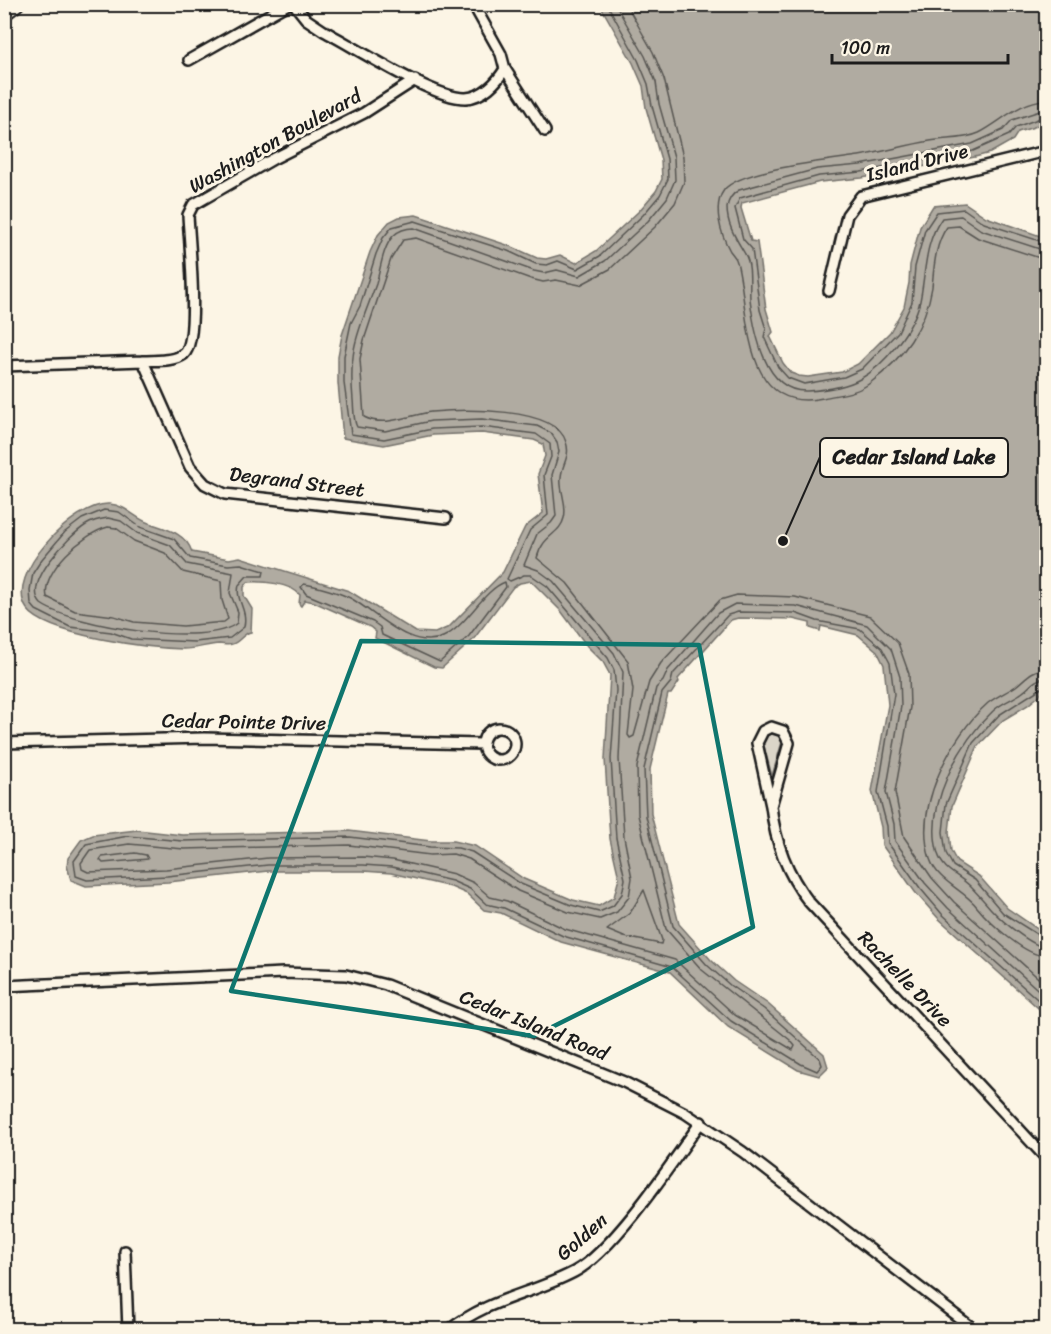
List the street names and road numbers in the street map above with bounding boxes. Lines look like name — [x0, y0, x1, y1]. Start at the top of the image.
street label: Washington Boulevard — [182, 78, 369, 203]
street label: Island Drive — [861, 133, 972, 193]
street label: Degrand Street — [227, 456, 367, 508]
street label: Cedar Pointe Drive — [162, 703, 326, 741]
street label: Rachelle Drive — [849, 922, 961, 1036]
street label: Cedar Island Road — [454, 979, 615, 1071]
street label: Golden — [548, 1204, 616, 1270]

